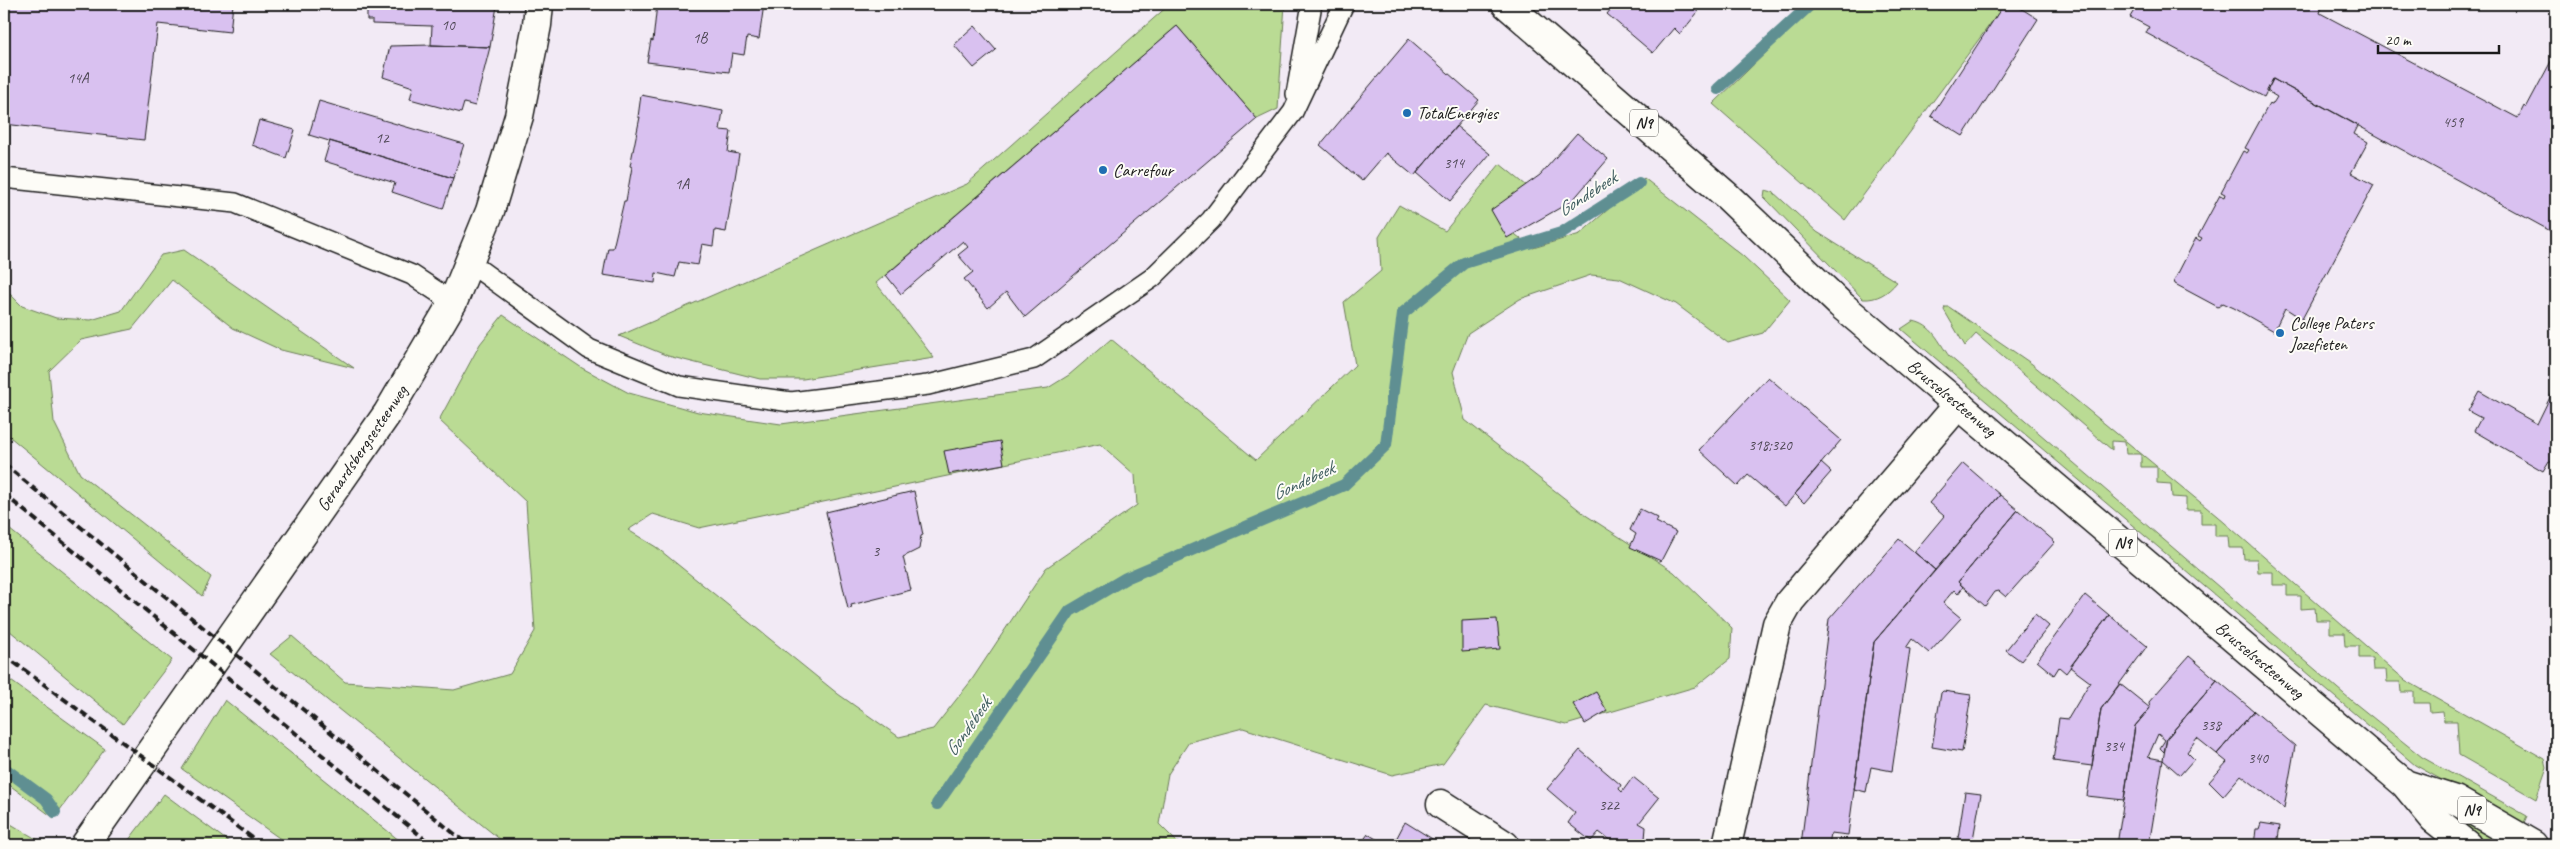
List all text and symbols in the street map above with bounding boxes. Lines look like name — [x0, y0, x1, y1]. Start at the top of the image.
house number: 10 — [441, 16, 456, 35]
scale bar — [2378, 22, 2499, 54]
house number: 1B — [693, 29, 708, 48]
text: 20 m — [2385, 31, 2412, 50]
house number: 14A — [67, 69, 90, 88]
place label: TotalEnergies — [1417, 102, 1500, 124]
marker: TotalEnergies — [1401, 107, 1413, 119]
road number: N9 — [1630, 110, 1658, 136]
house number: 459 — [2443, 113, 2464, 132]
house number: 12 — [375, 129, 390, 148]
house number: 314 — [1444, 154, 1465, 173]
place label: Carrefour — [1113, 159, 1175, 181]
marker: Carrefour — [1097, 164, 1109, 176]
water label: Gondebeek — [1553, 164, 1624, 222]
house number: 1A — [675, 175, 691, 194]
place label: College Paters Jozefieten — [2289, 312, 2375, 355]
marker: College Paters Jozefieten — [2274, 327, 2286, 339]
street label: Brusselsesteenweg — [1903, 355, 2002, 443]
street label: Geraardsbergsesteenweg — [312, 379, 413, 515]
house number: 318;320 — [1748, 436, 1793, 455]
water label: Gondebeek — [1268, 455, 1341, 506]
road number: N9 — [2109, 530, 2137, 556]
house number: 3 — [873, 542, 881, 561]
street label: Brusselsesteenweg — [2211, 617, 2310, 705]
water label: Gondebeek — [939, 691, 998, 761]
house number: 338 — [2201, 716, 2222, 735]
house number: 334 — [2104, 737, 2125, 756]
house number: 340 — [2248, 749, 2269, 768]
house number: 322 — [1599, 796, 1620, 815]
road number: N9 — [2458, 796, 2486, 824]

